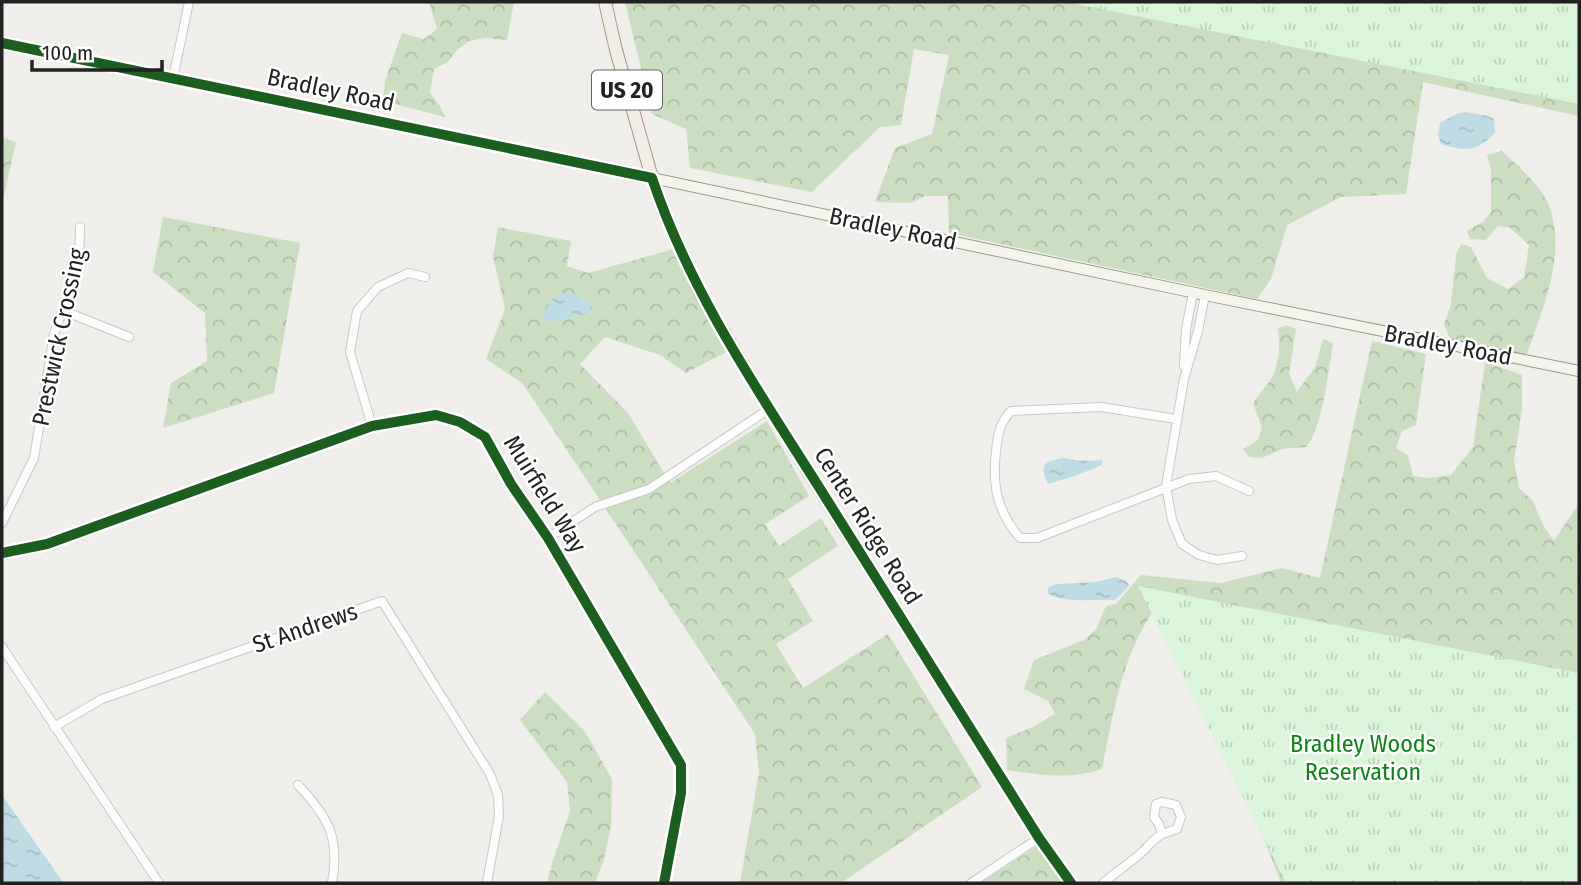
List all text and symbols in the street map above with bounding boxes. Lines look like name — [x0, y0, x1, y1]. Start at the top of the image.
scale bar — [32, 28, 161, 72]
text: 100 m — [42, 40, 93, 66]
street label: Bradley Road — [265, 63, 397, 117]
road number: US 20 — [592, 71, 662, 110]
street label: Bradley Road — [827, 202, 959, 256]
street label: Prestwick Crossing — [26, 245, 92, 428]
street label: Bradley Road — [1382, 319, 1514, 371]
street label: Muirfield Way — [498, 430, 592, 558]
street label: Center Ridge Road — [809, 442, 927, 610]
street label: St Andrews — [249, 597, 361, 659]
park label: Bradley Woods Reservation — [1290, 730, 1436, 786]

